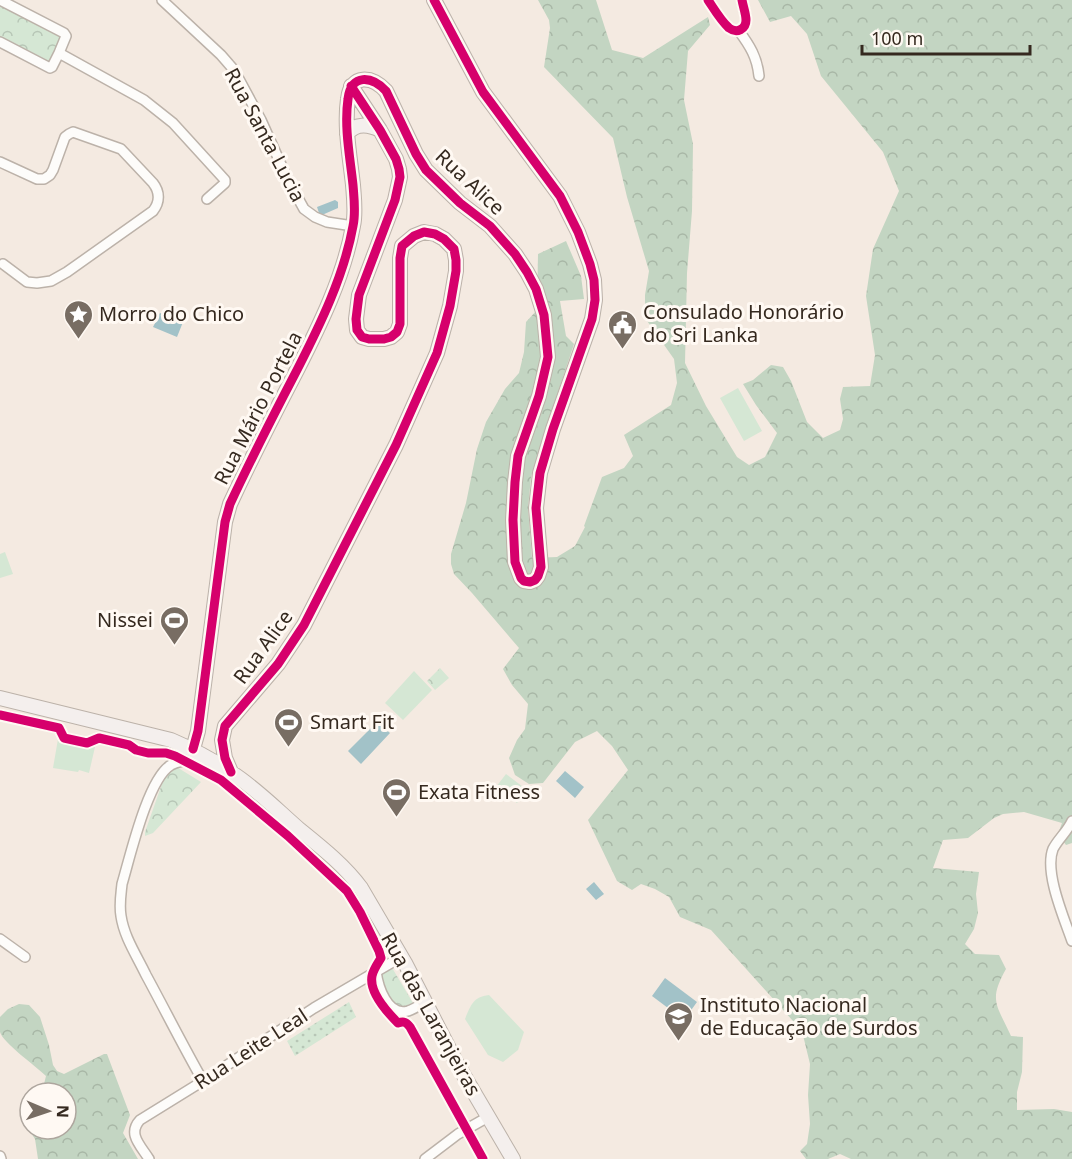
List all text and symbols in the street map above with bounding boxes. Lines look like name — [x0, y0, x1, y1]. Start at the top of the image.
scale bar — [862, 18, 1030, 56]
text: 100 m — [871, 26, 923, 50]
street label: Rua Santa Lucia — [219, 63, 312, 207]
street label: Rua Alice — [430, 143, 511, 221]
place icon: Morro do Chico — [62, 298, 94, 340]
place label: Consulado Honorário do Sri Lanka — [643, 298, 844, 348]
place label: Morro do Chico — [99, 300, 244, 327]
public building icon: Consulado Honorário do Sri Lanka — [606, 308, 638, 350]
street label: Rua Mário Portela — [207, 327, 308, 489]
sports icon: Nissei — [158, 604, 190, 646]
street label: Rua Alice — [227, 604, 299, 689]
place label: Nissei — [97, 606, 153, 633]
sports icon: Smart Fit — [273, 706, 305, 748]
place label: Smart Fit — [310, 708, 394, 735]
sports icon: Exata Fitness — [381, 776, 413, 818]
place label: Exata Fitness — [418, 778, 540, 805]
street label: Rua das Laranjeiras — [375, 927, 488, 1100]
place label: Instituto Nacional de Educação de Surdos — [700, 991, 917, 1041]
school or university icon: Instituto Nacional de Educação de Surdos — [663, 1000, 695, 1042]
street label: Rua Leite Leal — [189, 1002, 313, 1095]
north arrow — [18, 1081, 78, 1141]
text: N — [52, 1105, 74, 1118]

